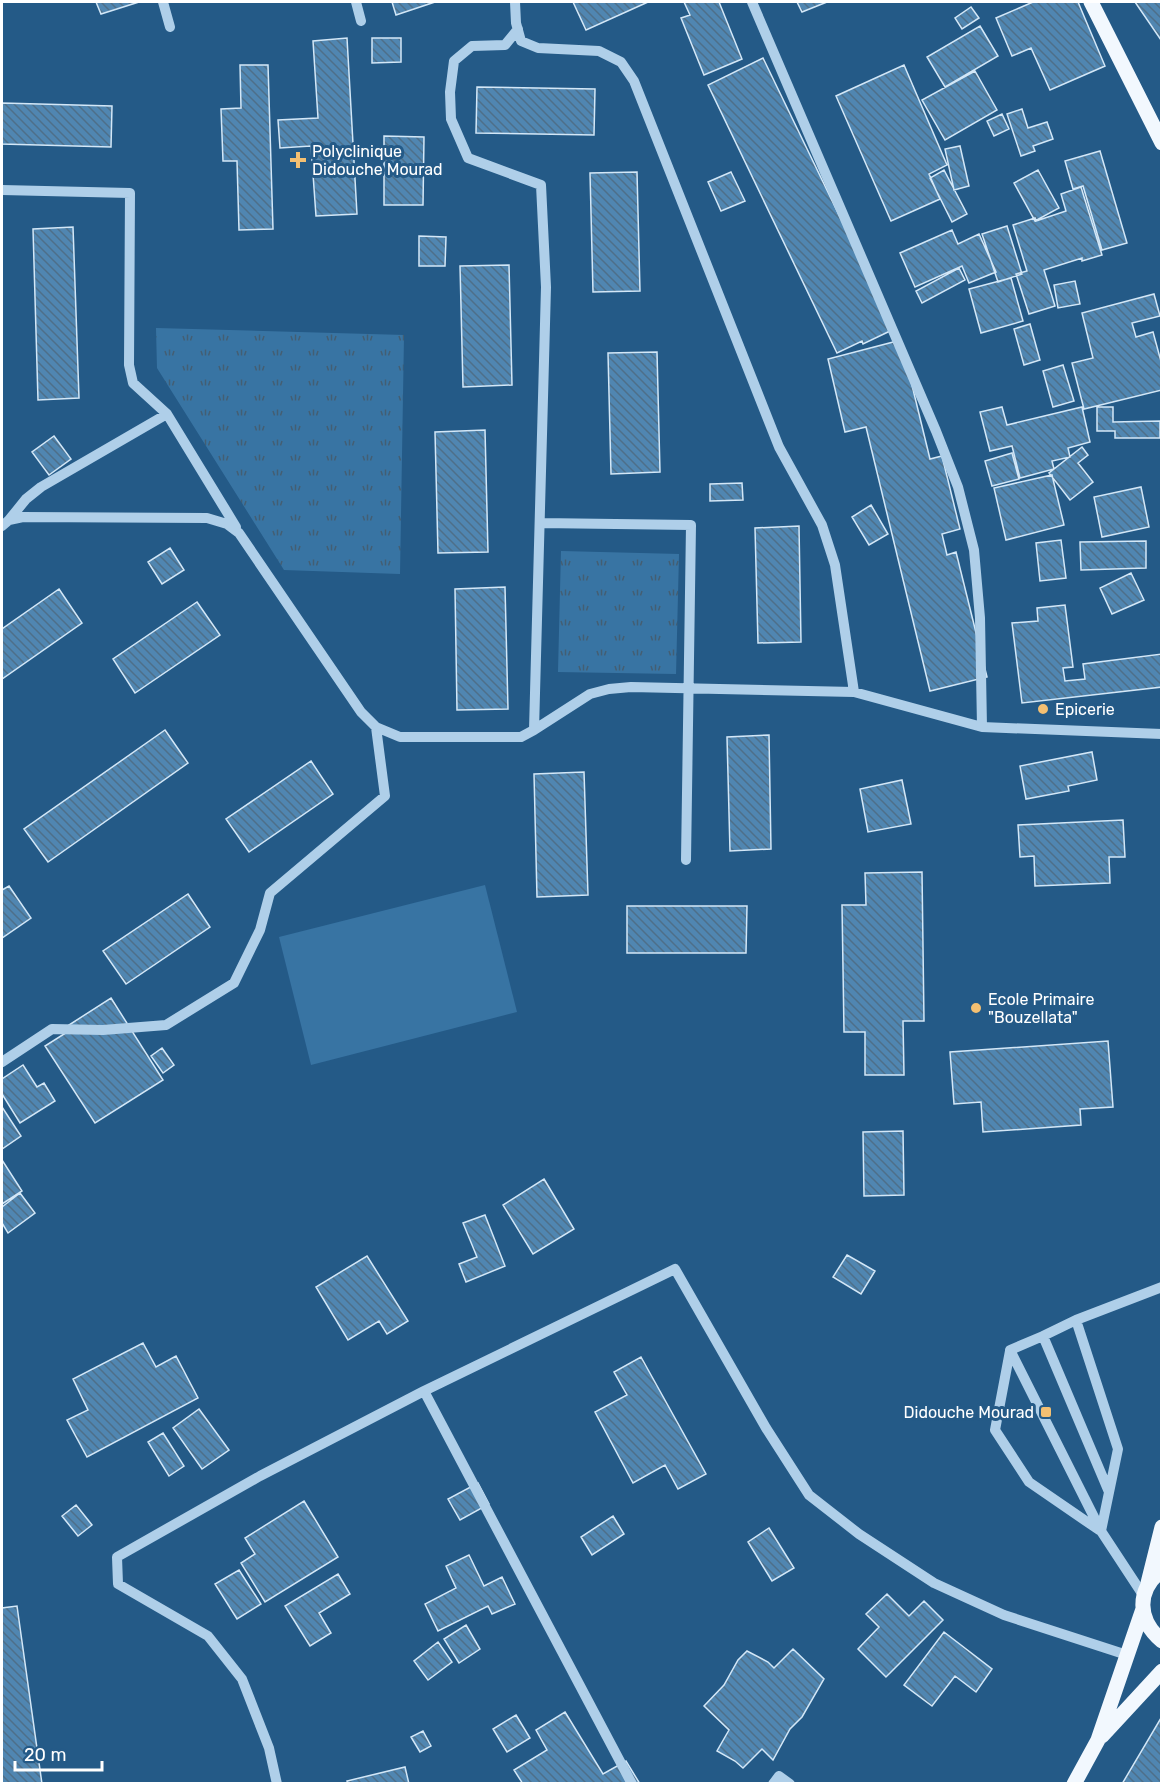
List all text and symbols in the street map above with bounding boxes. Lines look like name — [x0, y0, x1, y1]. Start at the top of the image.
place label: Polyclinique Didouche Mourad — [312, 142, 443, 179]
marker: Polyclinique Didouche Mourad — [289, 151, 307, 169]
place label: Epicerie — [1055, 700, 1115, 719]
marker: Epicerie — [1036, 702, 1050, 716]
place label: Ecole Primaire "Bouzellata" — [988, 990, 1094, 1027]
marker: Ecole Primaire "Bouzellata" — [969, 1001, 983, 1015]
place label: Didouche Mourad — [903, 1403, 1034, 1422]
marker: Didouche Mourad — [1039, 1405, 1053, 1419]
scale bar — [15, 1734, 102, 1772]
text: 20 m — [24, 1744, 66, 1766]

